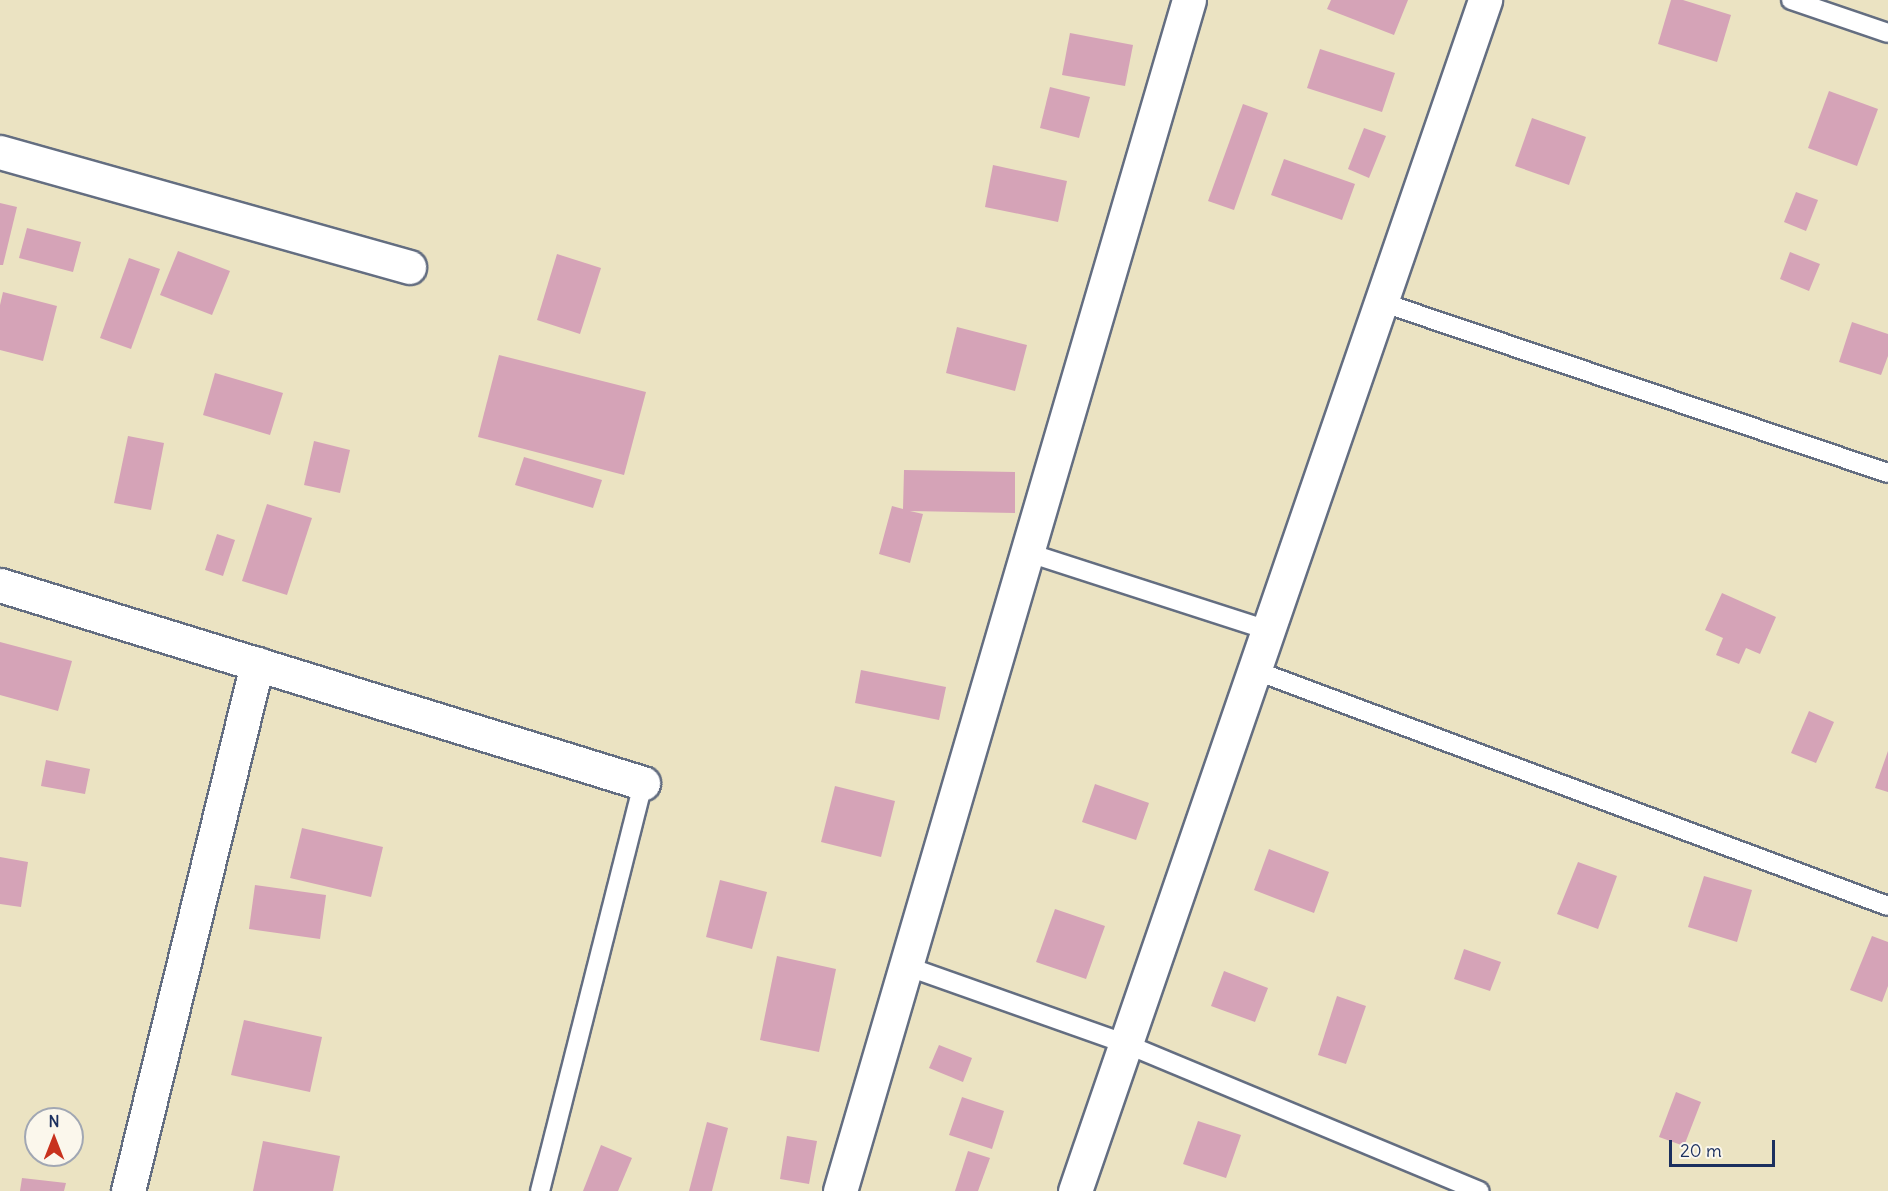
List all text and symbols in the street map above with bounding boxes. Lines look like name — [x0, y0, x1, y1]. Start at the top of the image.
north arrow — [24, 1107, 84, 1167]
text: N — [48, 1111, 60, 1131]
scale bar — [1672, 1128, 1778, 1166]
text: 20 m — [1680, 1139, 1722, 1162]

